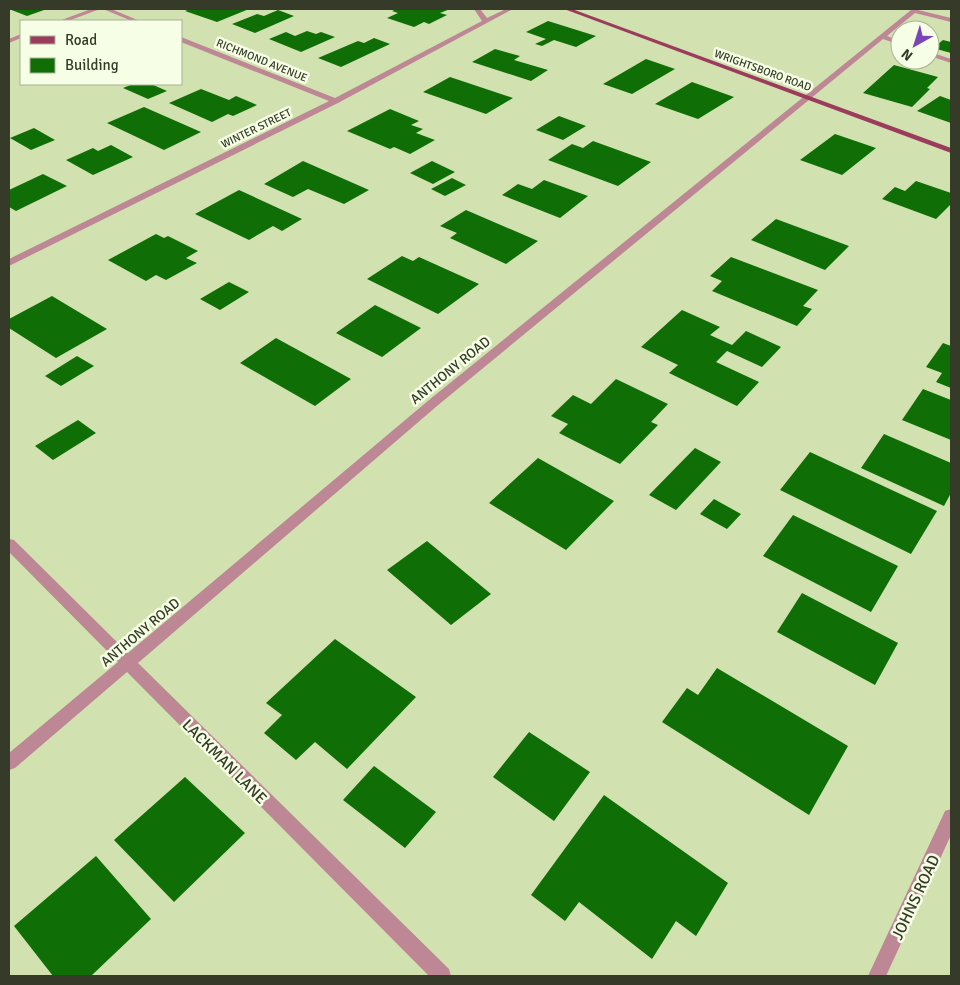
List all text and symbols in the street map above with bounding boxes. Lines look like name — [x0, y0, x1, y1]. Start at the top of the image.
legend — [20, 20, 182, 85]
north arrow — [890, 20, 940, 70]
text: Road — [65, 31, 97, 49]
street label: RICHMOND AVENUE — [214, 36, 309, 85]
text: N — [898, 45, 916, 64]
street label: WRIGHTSBORO ROAD — [712, 47, 813, 94]
text: Building — [65, 56, 119, 74]
street label: WINTER STREET — [219, 106, 294, 151]
street label: ANTHONY ROAD — [407, 333, 494, 408]
street label: ANTHONY ROAD — [97, 594, 183, 670]
street label: LACKMAN LANE — [178, 715, 271, 808]
street label: JOHNS ROAD — [888, 852, 944, 943]

